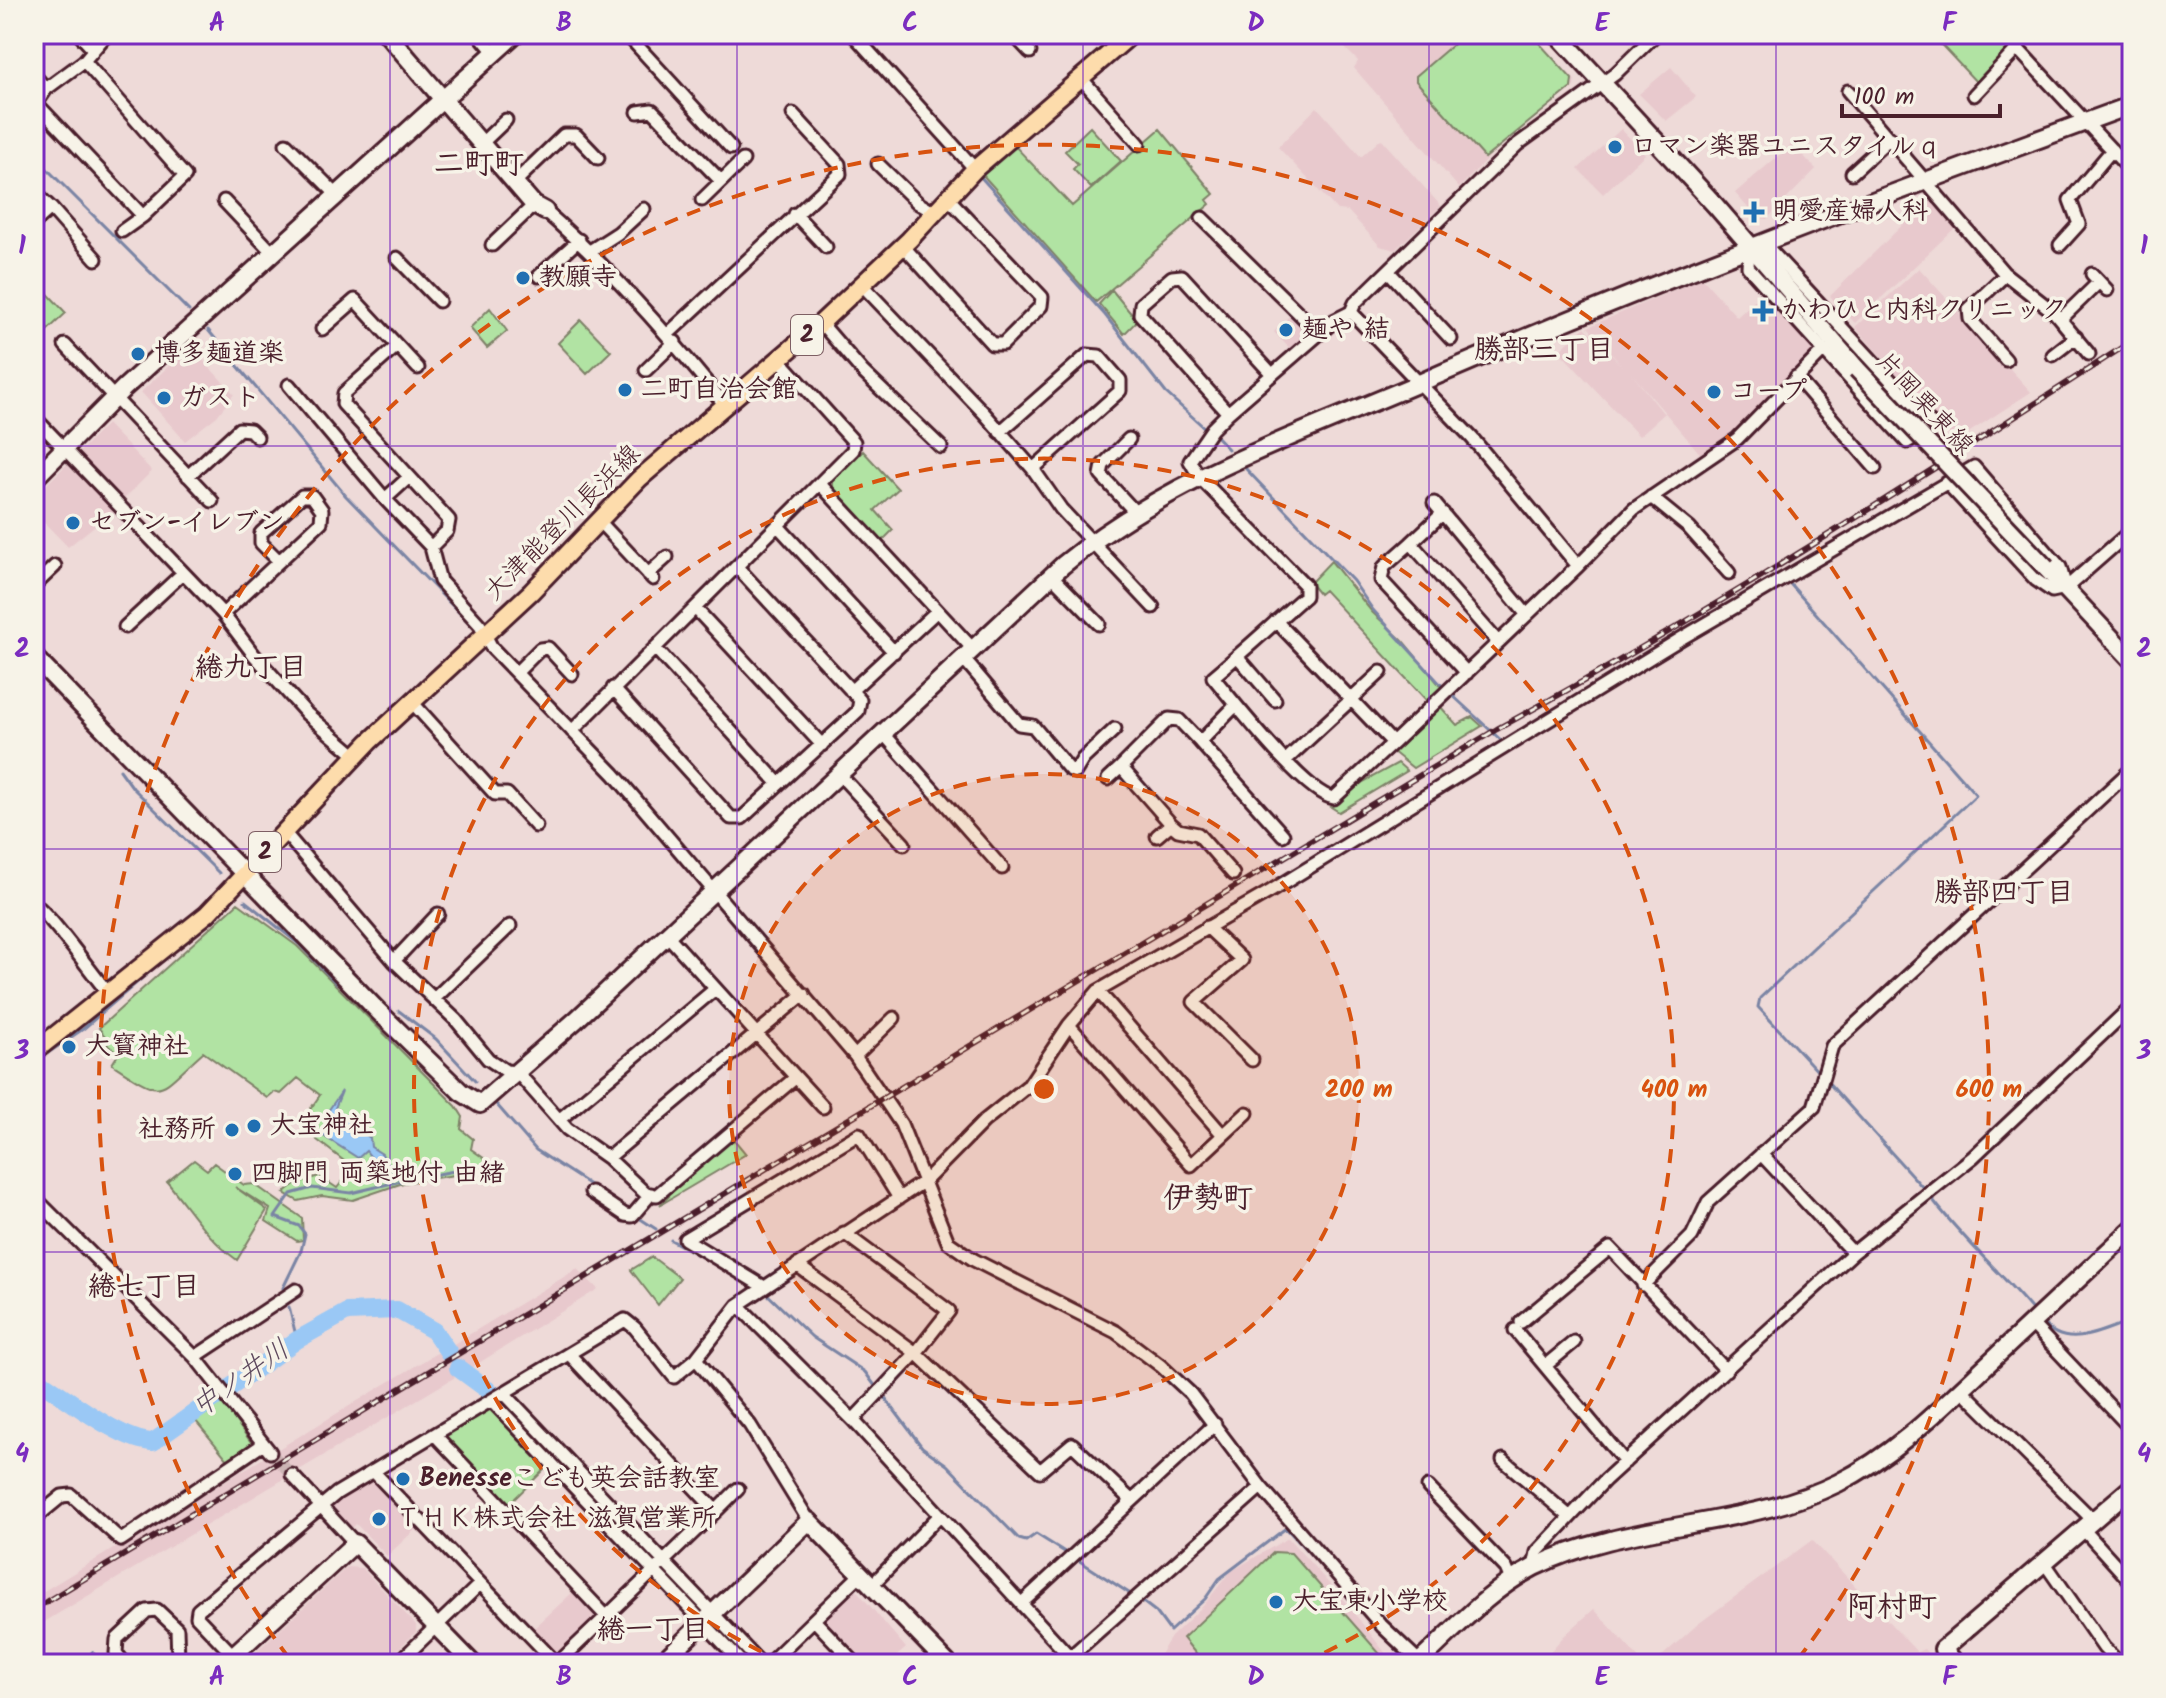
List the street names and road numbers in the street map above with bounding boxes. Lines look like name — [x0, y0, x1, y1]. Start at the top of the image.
road number: 2 — [791, 315, 823, 355]
street label: 片岡栗東線 — [1864, 342, 1984, 466]
street label: 大津能登川長浜線 — [475, 435, 651, 611]
road number: 2 — [249, 832, 281, 872]

